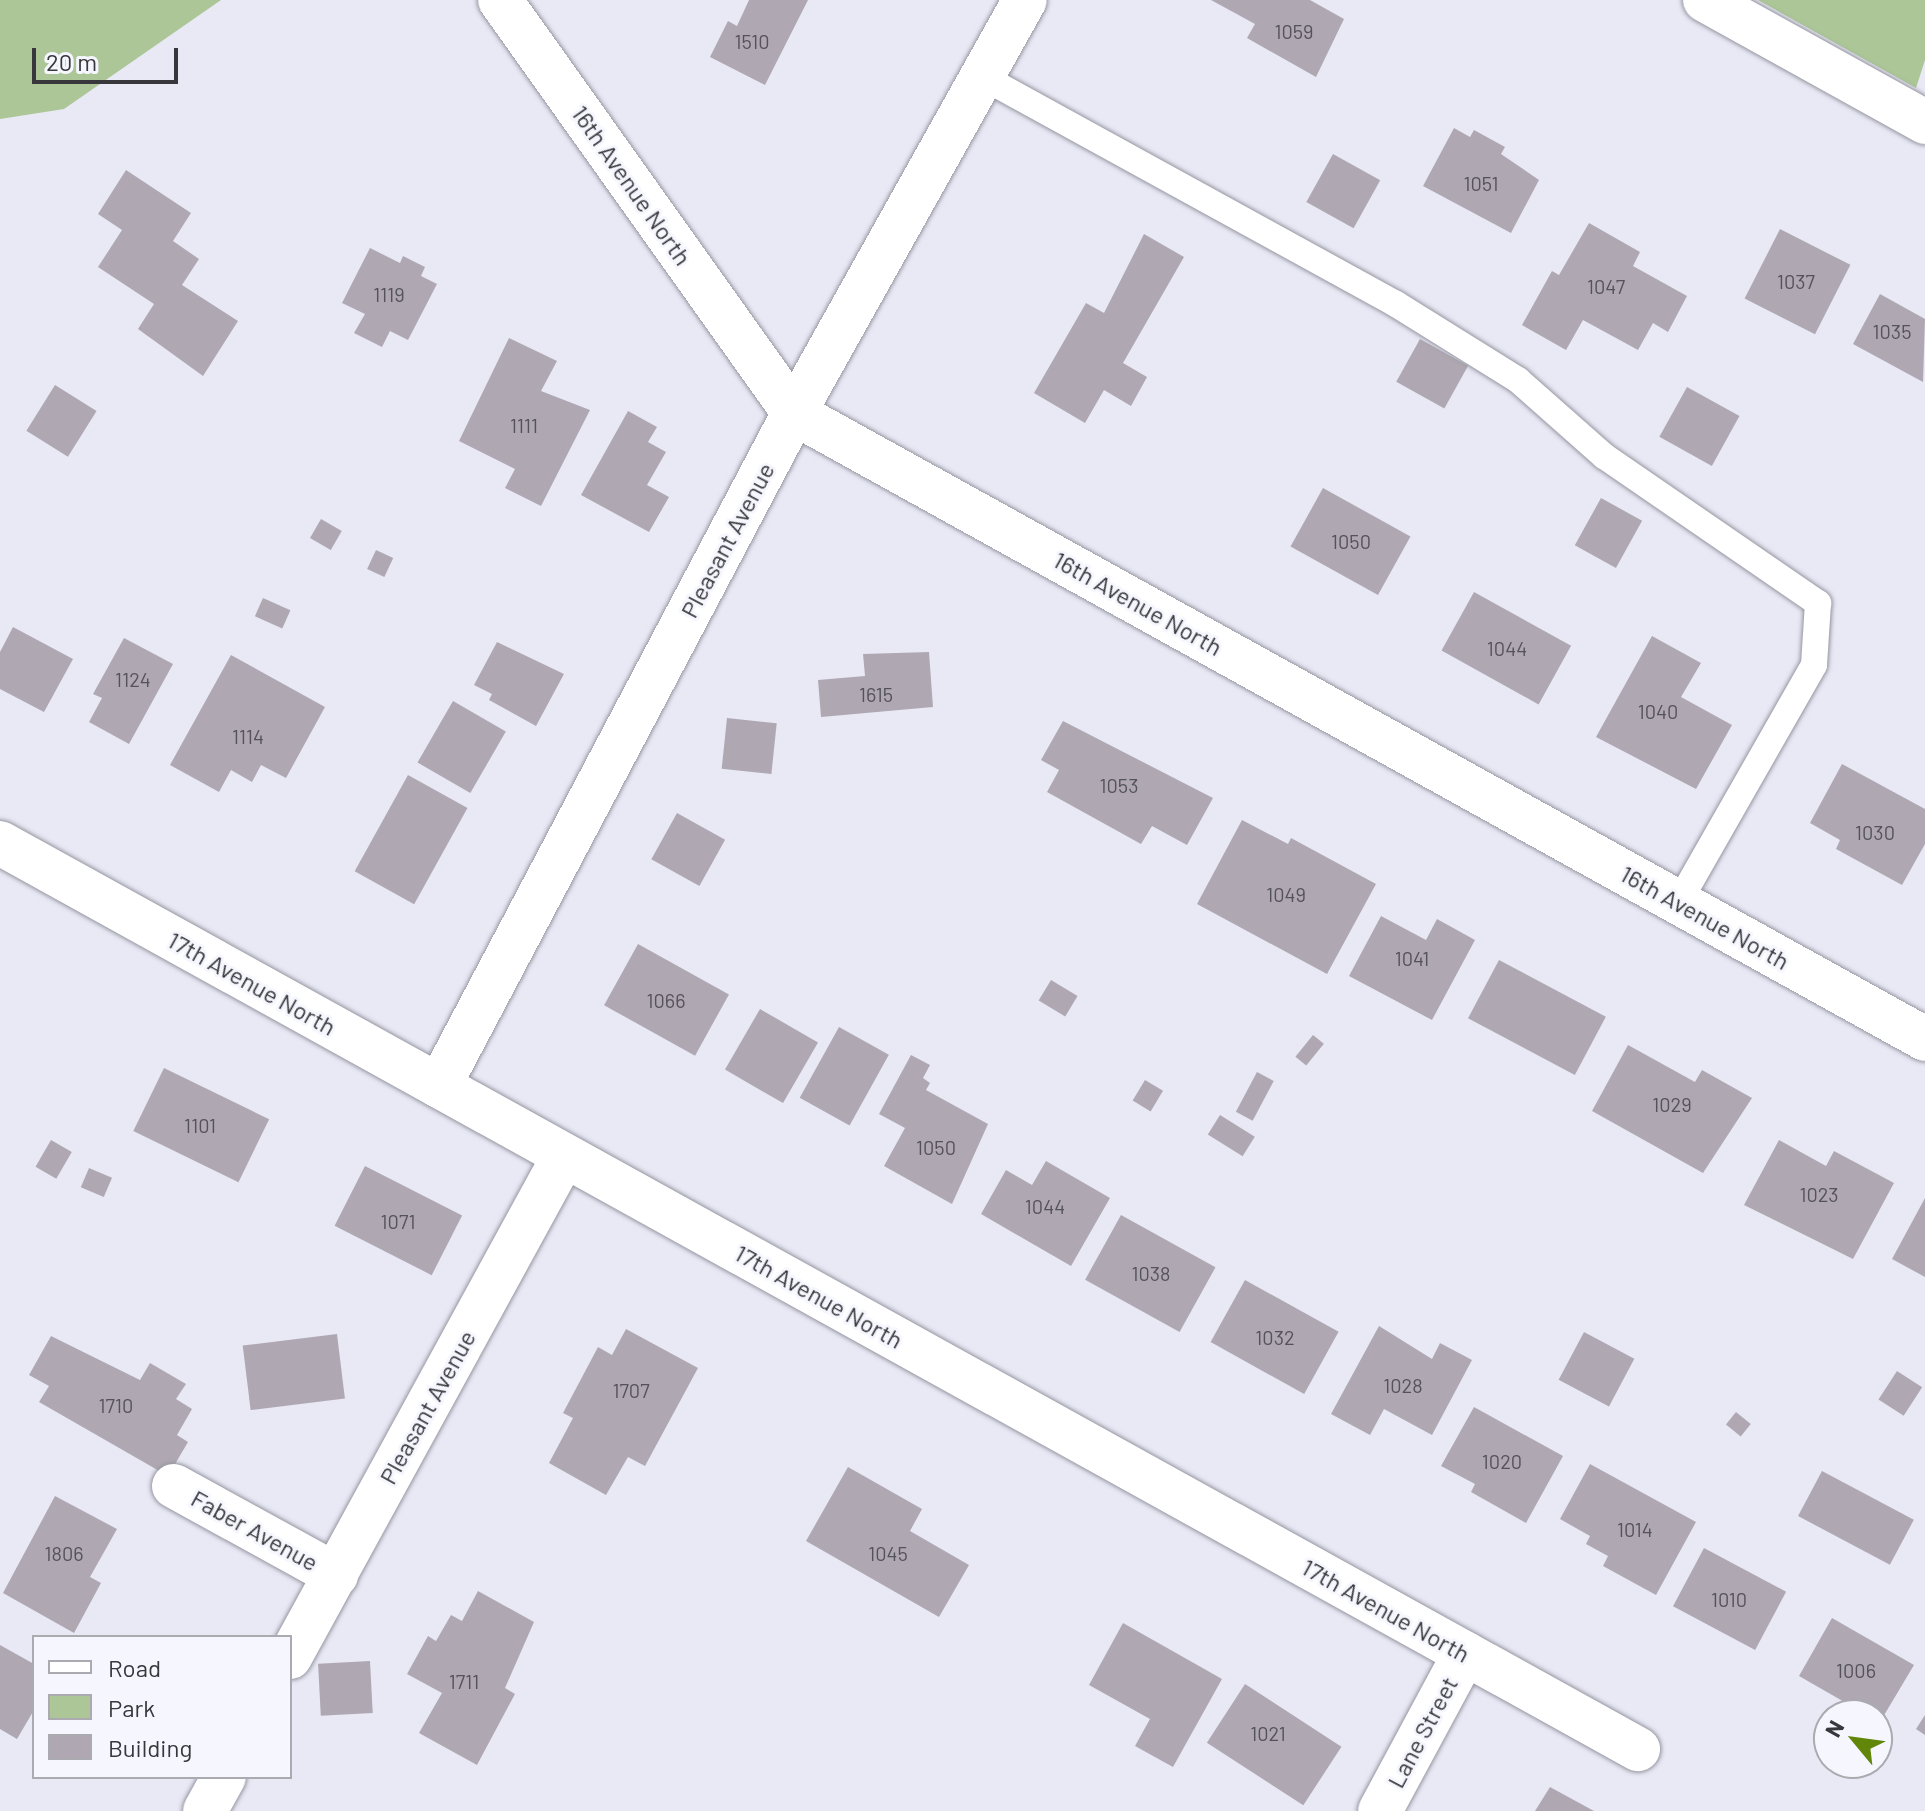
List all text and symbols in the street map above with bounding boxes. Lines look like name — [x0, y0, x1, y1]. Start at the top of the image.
house number: 1059 — [1275, 19, 1313, 43]
house number: 1510 — [734, 29, 770, 53]
scale bar — [36, 32, 182, 82]
text: 20 m — [46, 47, 97, 76]
street label: 16th Avenue North — [566, 100, 698, 270]
house number: 1051 — [1463, 171, 1499, 195]
house number: 1037 — [1777, 269, 1815, 293]
house number: 1047 — [1587, 274, 1625, 298]
house number: 1119 — [373, 282, 405, 306]
house number: 1035 — [1873, 319, 1911, 343]
house number: 1111 — [510, 413, 538, 437]
street label: Pleasant Avenue — [674, 458, 780, 622]
house number: 1050 — [1331, 529, 1371, 553]
street label: 16th Avenue North — [1049, 545, 1227, 661]
house number: 1044 — [1487, 636, 1527, 660]
house number: 1124 — [115, 667, 151, 691]
house number: 1615 — [859, 682, 893, 706]
house number: 1040 — [1638, 699, 1678, 723]
house number: 1114 — [232, 724, 264, 748]
house number: 1053 — [1100, 773, 1138, 797]
house number: 1030 — [1855, 820, 1895, 844]
street label: 16th Avenue North — [1616, 859, 1794, 975]
house number: 1049 — [1266, 882, 1306, 906]
street label: 17th Avenue North — [163, 925, 341, 1041]
house number: 1041 — [1395, 946, 1429, 970]
house number: 1066 — [647, 988, 685, 1012]
house number: 1029 — [1652, 1092, 1692, 1116]
house number: 1101 — [184, 1113, 216, 1137]
house number: 1050 — [916, 1135, 956, 1159]
house number: 1023 — [1799, 1182, 1839, 1206]
house number: 1044 — [1025, 1194, 1065, 1218]
house number: 1071 — [381, 1209, 415, 1233]
street label: 17th Avenue North — [730, 1238, 908, 1354]
house number: 1038 — [1131, 1261, 1171, 1285]
street label: Pleasant Avenue — [373, 1325, 481, 1489]
house number: 1032 — [1255, 1325, 1295, 1349]
house number: 1028 — [1383, 1373, 1423, 1397]
house number: 1707 — [612, 1378, 650, 1402]
house number: 1710 — [99, 1393, 133, 1417]
house number: 1020 — [1482, 1449, 1522, 1473]
street label: Faber Avenue — [187, 1483, 323, 1577]
house number: 1014 — [1617, 1517, 1653, 1541]
house number: 1806 — [44, 1541, 84, 1565]
house number: 1045 — [868, 1541, 908, 1565]
street label: 17th Avenue North — [1297, 1552, 1475, 1668]
house number: 1010 — [1711, 1587, 1747, 1611]
legend — [32, 1635, 292, 1779]
text: Road — [108, 1653, 161, 1682]
house number: 1006 — [1836, 1658, 1876, 1682]
house number: 1711 — [449, 1669, 479, 1693]
street label: Lane Street — [1381, 1671, 1463, 1793]
text: Park — [108, 1693, 155, 1722]
north arrow — [1813, 1699, 1893, 1779]
text: N — [1819, 1716, 1849, 1741]
house number: 1021 — [1250, 1721, 1286, 1745]
text: Building — [108, 1733, 192, 1762]

